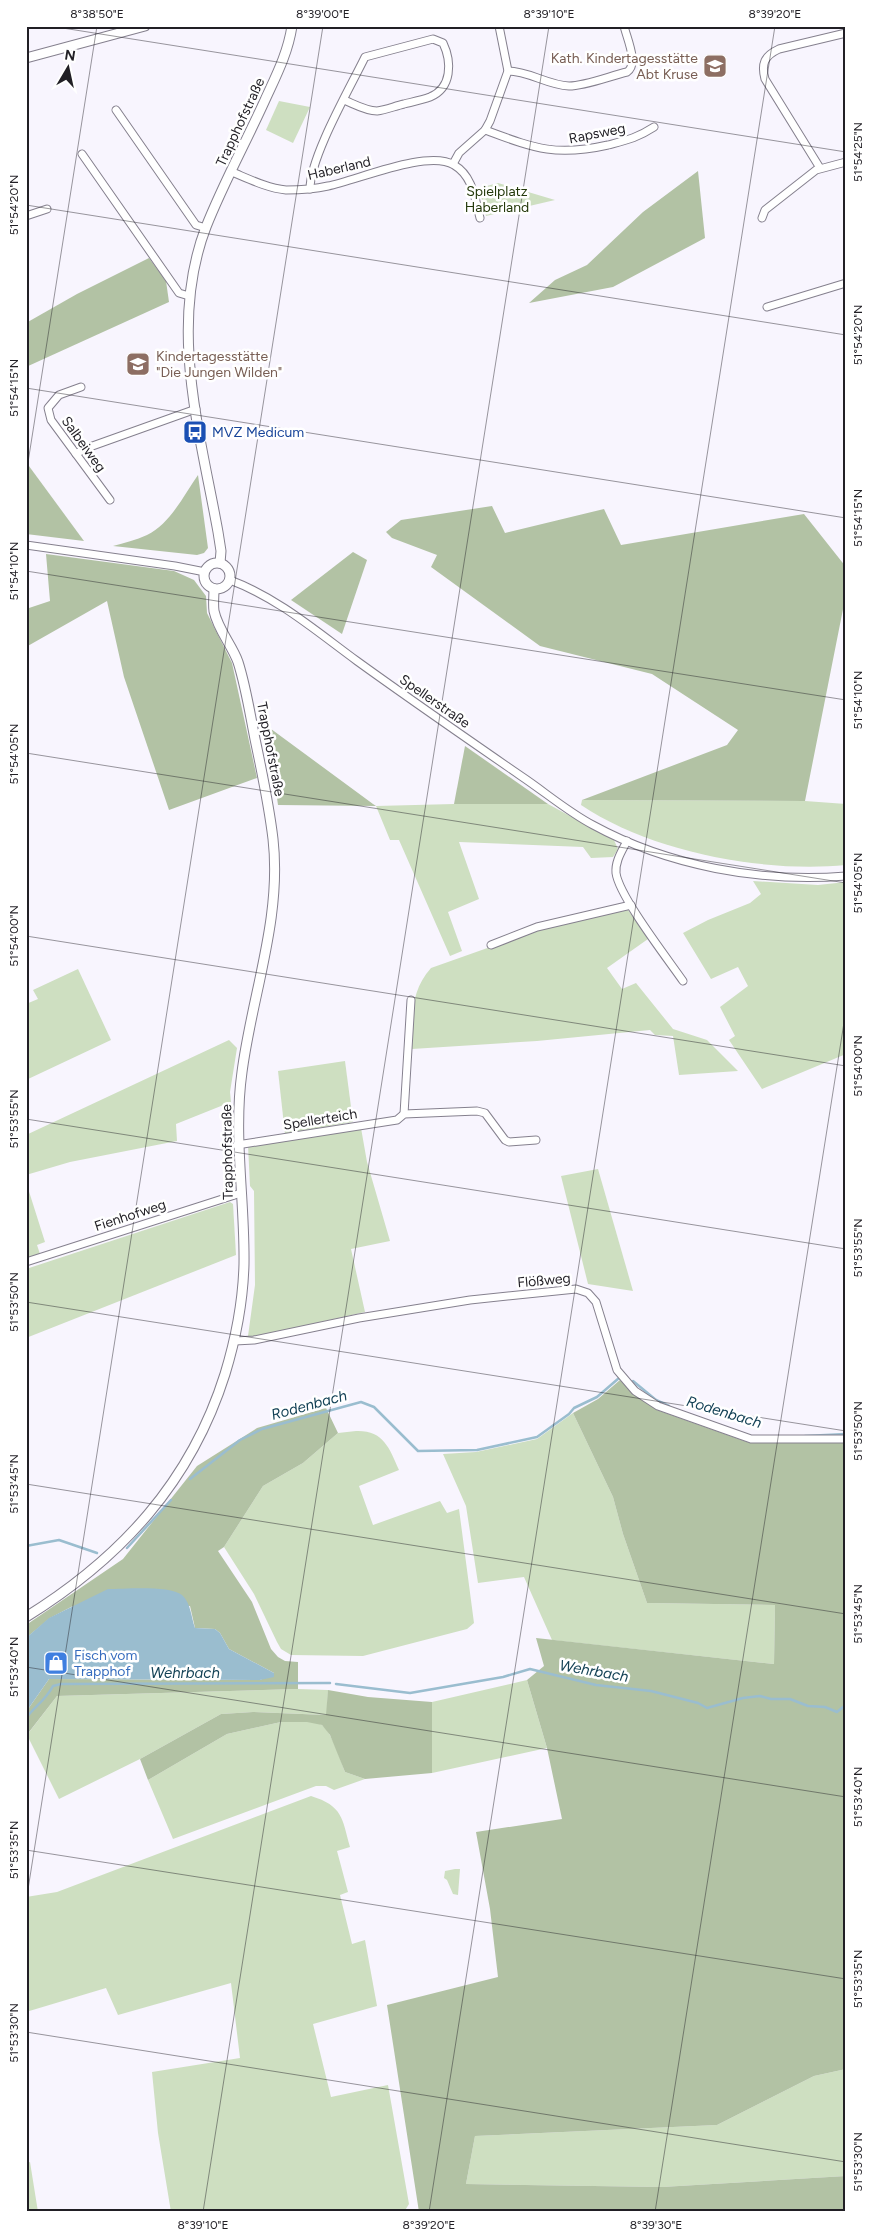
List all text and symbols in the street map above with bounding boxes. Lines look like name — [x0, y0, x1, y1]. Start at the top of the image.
text: 8°38'50"E — [70, 7, 124, 21]
text: 8°39'00"E — [296, 7, 350, 21]
text: 8°39'10"E — [523, 7, 575, 21]
text: 8°39'20"E — [749, 7, 801, 21]
north arrow — [42, 42, 92, 92]
text: N — [63, 46, 77, 65]
place label: Kath. Kindertagesstätte Abt Kruse — [551, 50, 698, 83]
school or university icon: Kath. Kindertagesstätte Abt Kruse — [702, 53, 728, 79]
street label: Trapphofstraße — [213, 75, 269, 169]
street label: Rapsweg — [567, 120, 627, 147]
text: 51°54'25"N — [851, 122, 865, 182]
street label: Haberland — [306, 153, 372, 184]
text: 51°54'20"N — [7, 175, 21, 235]
park label: Spielplatz Haberland — [465, 183, 529, 216]
text: 51°54'20"N — [851, 305, 865, 365]
place label: Kindertagesstätte "Die Jungen Wilden" — [156, 348, 282, 381]
school or university icon: Kindertagesstätte "Die Jungen Wilden" — [125, 351, 151, 377]
text: 51°54'15"N — [7, 359, 21, 417]
street label: Salbeiweg — [58, 413, 109, 475]
bus stop icon: MVZ Medicum — [182, 419, 208, 445]
place label: MVZ Medicum — [212, 424, 304, 441]
text: 51°54'15"N — [851, 489, 865, 547]
text: 51°54'10"N — [7, 542, 21, 600]
street label: Spellerstraße — [396, 671, 474, 732]
text: 51°54'10"N — [851, 671, 865, 729]
street label: Trapphofstraße — [253, 700, 288, 798]
text: 51°54'05"N — [7, 724, 21, 784]
text: 51°54'05"N — [851, 853, 865, 913]
text: 51°54'00"N — [7, 905, 21, 967]
text: 51°54'00"N — [851, 1035, 865, 1097]
text: 51°53'55"N — [7, 1089, 21, 1149]
street label: Trapphofstraße — [218, 1104, 237, 1200]
street label: Spellerteich — [282, 1105, 358, 1134]
street label: Fienhofweg — [92, 1196, 168, 1235]
text: 51°53'55"N — [851, 1218, 865, 1278]
street label: Flößweg — [517, 1270, 571, 1291]
text: 51°53'50"N — [7, 1272, 21, 1332]
water label: Rodenbach — [269, 1386, 349, 1424]
water label: Rodenbach — [684, 1392, 764, 1432]
text: 51°53'50"N — [851, 1401, 865, 1461]
text: 51°53'45"N — [7, 1454, 21, 1514]
text: 51°53'45"N — [851, 1584, 865, 1644]
text: 51°53'40"N — [7, 1637, 21, 1697]
place label: Fisch vom Trapphof — [74, 1647, 137, 1680]
shop icon: Fisch vom Trapphof — [43, 1650, 69, 1676]
water label: Wehrbach — [558, 1656, 630, 1686]
water label: Wehrbach — [150, 1664, 220, 1682]
text: 51°53'40"N — [851, 1767, 865, 1827]
text: 51°53'35"N — [7, 1821, 21, 1879]
text: 51°53'35"N — [851, 1950, 865, 2008]
text: 51°53'30"N — [7, 2003, 21, 2063]
text: 51°53'30"N — [851, 2132, 865, 2192]
text: 8°39'10"E — [177, 2218, 229, 2232]
text: 8°39'20"E — [403, 2218, 455, 2232]
text: 8°39'30"E — [630, 2218, 682, 2232]

